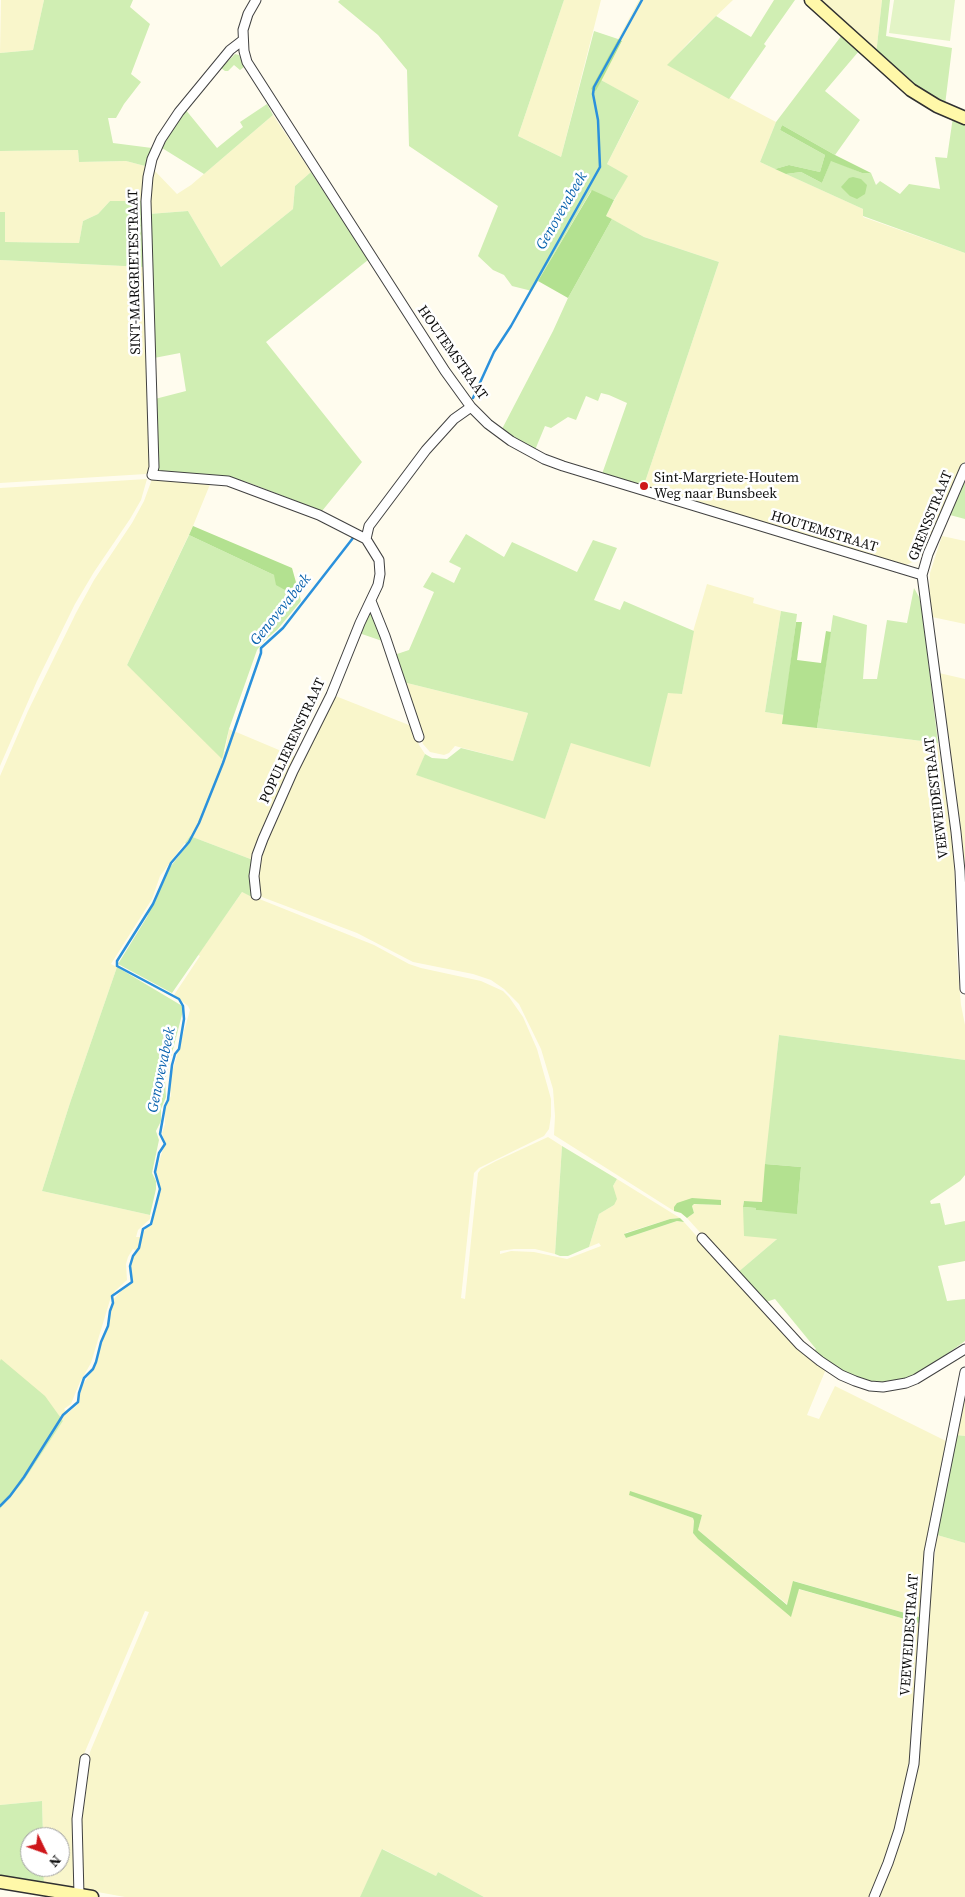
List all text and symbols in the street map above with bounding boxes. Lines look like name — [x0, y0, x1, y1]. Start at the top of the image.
water label: Genovevabeek — [533, 169, 591, 253]
street label: SINT-MARGRIETESTRAAT — [125, 189, 145, 355]
street label: HOUTEMSTRAAT — [413, 303, 491, 403]
street label: GRENSSTRAAT — [905, 469, 957, 563]
place label: Sint-Margriete-Houtem Weg naar Bunsbeek — [654, 470, 799, 502]
marker: Sint-Margriete-Houtem Weg naar Bunsbeek — [638, 480, 650, 492]
street label: HOUTEMSTRAAT — [768, 508, 880, 556]
water label: Genovevabeek — [247, 571, 315, 649]
street label: POPULIERENSTRAAT — [257, 676, 329, 806]
street label: VEEWEIDESTRAAT — [921, 736, 953, 860]
water label: Genovevabeek — [144, 1026, 180, 1114]
street label: VEEWEIDESTRAAT — [897, 1573, 923, 1697]
north arrow — [20, 1827, 70, 1877]
text: N — [45, 1851, 66, 1872]

